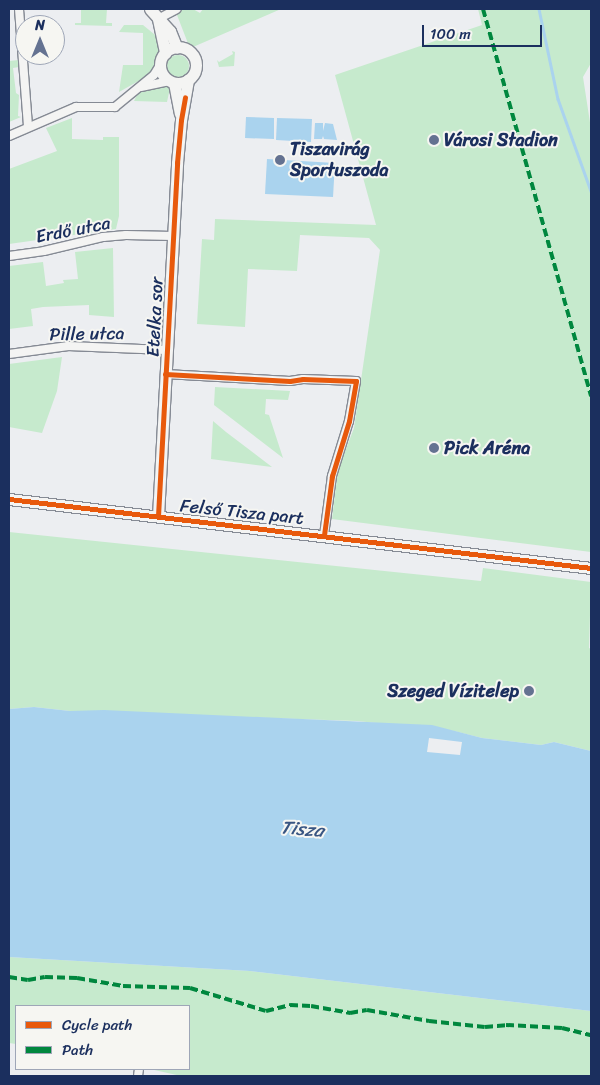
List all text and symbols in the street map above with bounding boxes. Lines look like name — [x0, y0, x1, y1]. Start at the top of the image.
text: N — [35, 13, 45, 38]
north arrow — [15, 15, 65, 65]
scale bar — [425, 15, 545, 47]
text: 100 m — [430, 21, 471, 47]
place label: Városi Stadion — [444, 129, 558, 151]
marker: Városi Stadion — [428, 134, 440, 146]
place label: Tiszavirág Sportuszoda — [290, 139, 388, 182]
marker: Tiszavirág Sportuszoda — [274, 154, 286, 166]
street label: Erdő utca — [34, 212, 112, 248]
street label: Etelka sor — [142, 276, 168, 358]
street label: Pille utca — [49, 323, 125, 345]
place label: Pick Aréna — [444, 437, 530, 459]
marker: Pick Aréna — [428, 442, 440, 454]
street label: Felső Tisza part — [179, 495, 305, 529]
place label: Szeged Vízitelep — [388, 680, 519, 702]
marker: Szeged Vízitelep — [523, 685, 535, 697]
water label: Tisza — [280, 816, 324, 842]
legend — [15, 1005, 190, 1070]
text: Cycle path — [62, 1012, 132, 1038]
text: Path — [62, 1037, 93, 1063]

